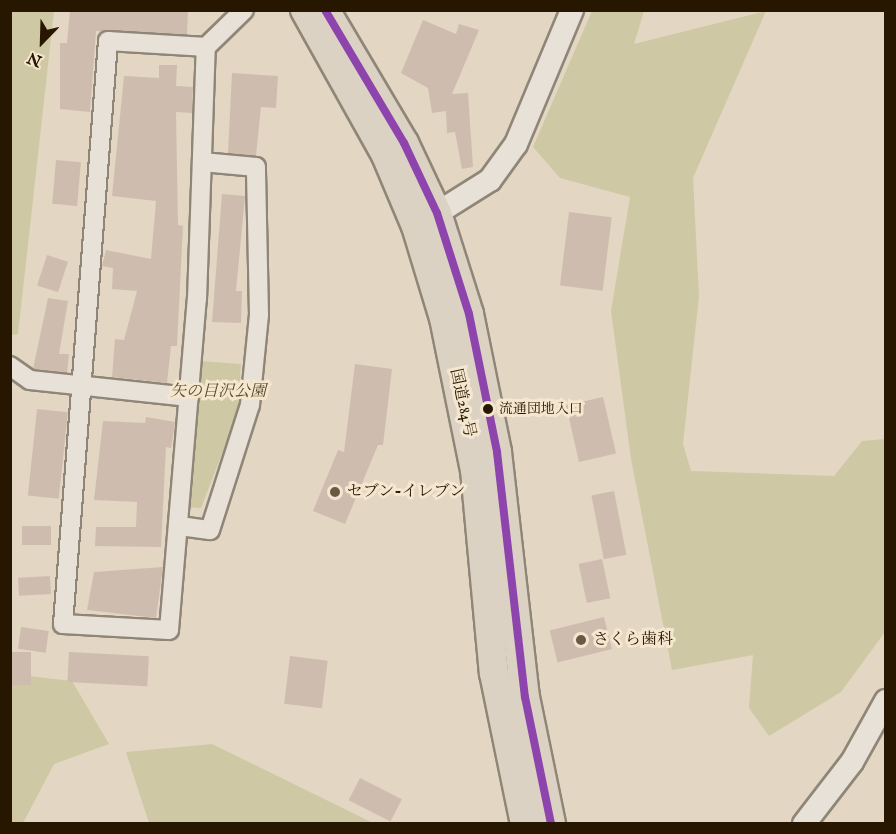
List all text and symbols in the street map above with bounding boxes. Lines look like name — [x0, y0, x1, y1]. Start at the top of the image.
north arrow — [12, 12, 72, 72]
text: N — [25, 47, 45, 70]
street label: 国道284号 — [445, 367, 479, 439]
park label: 矢の目沢公園 — [170, 382, 266, 402]
place label: 流通団地入口 — [499, 401, 583, 417]
marker: 流通団地入口 — [482, 403, 494, 415]
place label: セブン-イレブン — [347, 482, 466, 502]
marker: セブン-イレブン — [328, 485, 342, 499]
place label: さくら歯科 — [593, 630, 673, 650]
marker: さくら歯科 — [574, 633, 588, 647]

